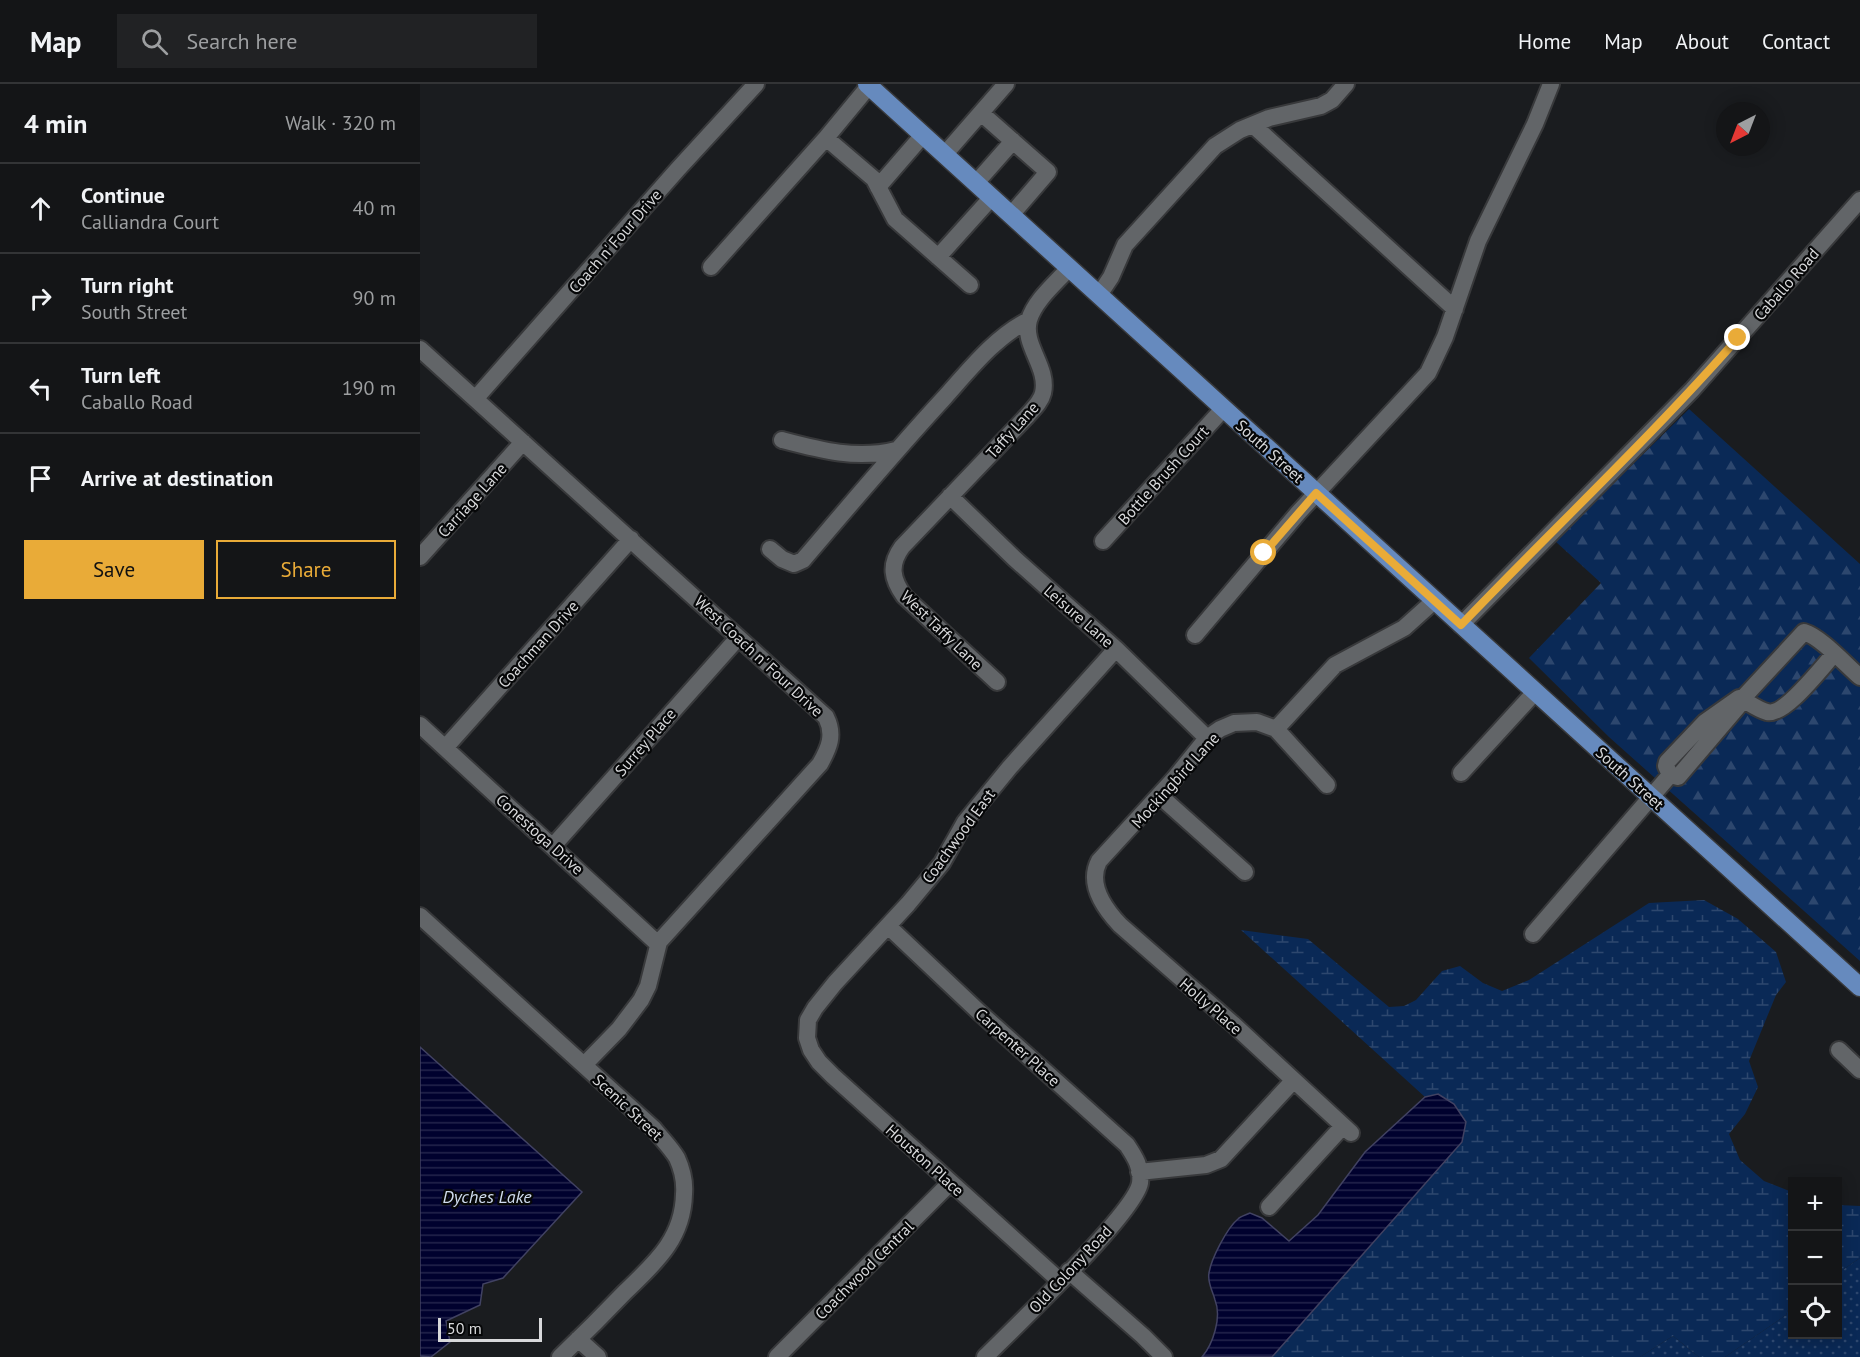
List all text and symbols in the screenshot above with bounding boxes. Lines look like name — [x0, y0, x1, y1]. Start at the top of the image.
search box — [117, 14, 537, 68]
text: Map — [30, 23, 81, 60]
icon: search — [138, 25, 171, 58]
text: Search here — [186, 27, 297, 55]
text: Home — [1518, 28, 1571, 55]
text: Map — [1604, 28, 1643, 55]
text: About — [1676, 28, 1729, 55]
text: Contact — [1762, 28, 1830, 55]
north arrow — [1716, 102, 1770, 156]
text: 4 min — [24, 107, 87, 140]
text: Walk · 320 m — [285, 110, 396, 136]
text: Continue — [81, 181, 165, 209]
street label: Coach n' Four Drive — [564, 185, 666, 297]
icon: ahead — [24, 192, 57, 225]
text: 40 m — [353, 195, 396, 221]
text: Calliandra Court — [81, 209, 219, 235]
street label: Caballo Road — [1749, 244, 1823, 324]
text: Turn right — [81, 271, 173, 299]
icon: right — [24, 282, 57, 315]
text: 90 m — [353, 285, 396, 311]
text: South Street — [81, 299, 187, 325]
route end — [1724, 324, 1750, 350]
text: Turn left — [81, 361, 161, 389]
icon: left — [24, 372, 57, 405]
text: 190 m — [342, 375, 396, 401]
text: Caballo Road — [81, 389, 193, 415]
street label: Taffy Lane — [981, 398, 1043, 462]
street label: South Street — [1232, 415, 1309, 487]
street label: Bottle Brush Court — [1113, 421, 1213, 529]
street label: Carriage Lane — [433, 459, 511, 541]
icon: arrive — [24, 462, 57, 495]
text: Arrive at destination — [81, 464, 273, 492]
route start — [1250, 539, 1276, 565]
button: Save — [24, 540, 204, 599]
button: Share — [216, 540, 396, 599]
street label: Leisure Lane — [1040, 580, 1118, 652]
street label: West Taffy Lane — [897, 586, 987, 674]
street label: West Coach n' Four Drive — [690, 591, 828, 721]
street label: Coachman Drive — [493, 596, 583, 692]
street label: Surrey Place — [610, 704, 680, 780]
street label: Mockingbird Lane — [1127, 728, 1223, 832]
street label: South Street — [1592, 742, 1669, 814]
street label: Coachwood East — [917, 785, 999, 887]
street label: Conestoga Drive — [492, 789, 588, 879]
street label: Holly Place — [1176, 973, 1246, 1039]
street label: Carpenter Place — [971, 1004, 1065, 1090]
street label: Scenic Street — [589, 1070, 668, 1145]
street label: Houston Place — [882, 1120, 968, 1200]
map controls — [1788, 1177, 1842, 1339]
button: + — [1788, 1177, 1842, 1231]
water label: Dyches Lake — [442, 1185, 532, 1208]
street label: Coachwood Central — [810, 1216, 918, 1324]
street label: Old Colony Road — [1024, 1221, 1116, 1317]
button: − — [1788, 1231, 1842, 1285]
button: locate — [1788, 1285, 1842, 1339]
scale bar — [438, 1315, 542, 1342]
text: 50 m — [447, 1318, 482, 1338]

